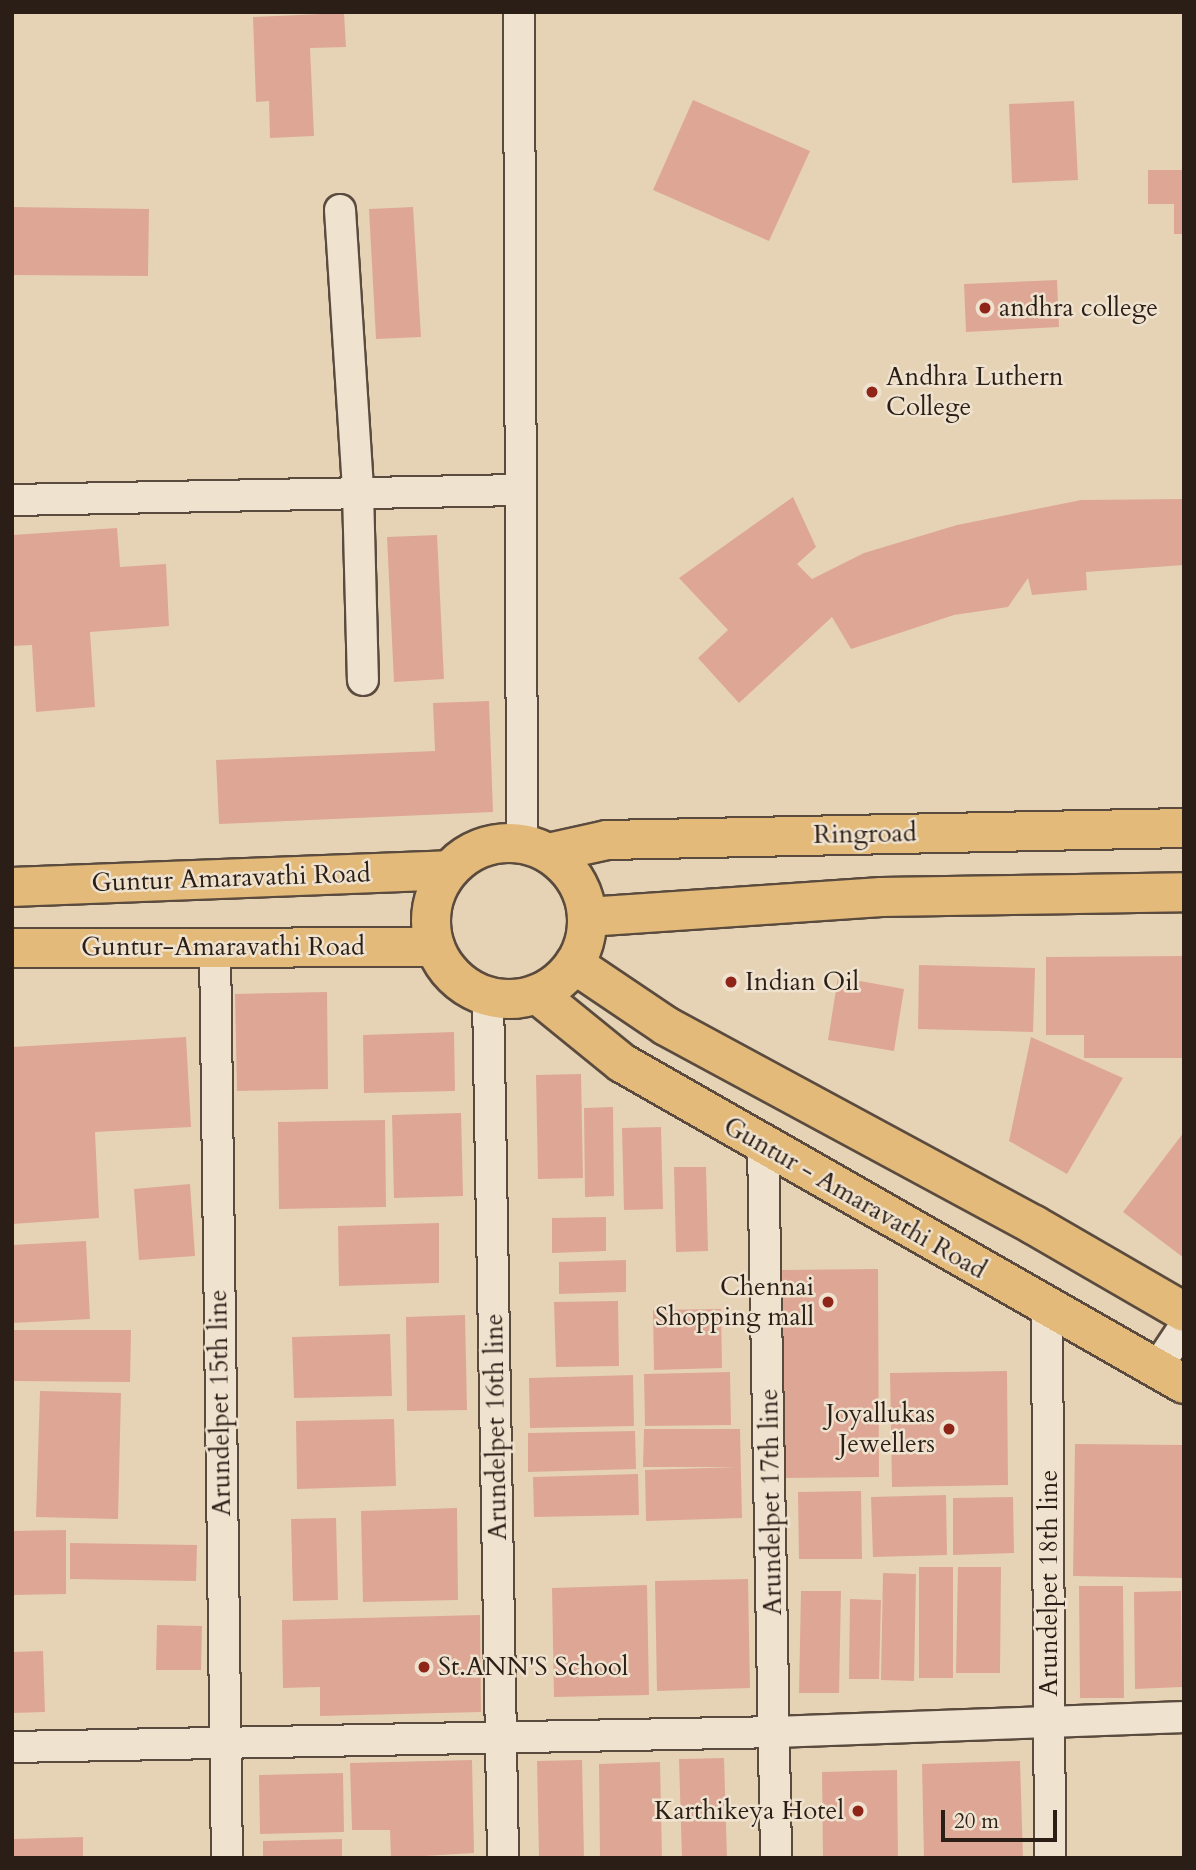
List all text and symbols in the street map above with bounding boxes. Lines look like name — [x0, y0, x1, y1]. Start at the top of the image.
place label: andhra college — [999, 292, 1158, 324]
marker: andhra college — [977, 300, 993, 316]
place label: Andhra Luthern College — [886, 361, 1064, 422]
marker: Andhra Luthern College — [864, 384, 880, 400]
street label: Ringroad — [813, 818, 917, 850]
street label: Guntur Amaravathi Road — [91, 858, 371, 898]
street label: Guntur-Amaravathi Road — [81, 931, 365, 963]
place label: Indian Oil — [745, 966, 859, 998]
marker: Indian Oil — [723, 974, 739, 990]
street label: Guntur - Amaravathi Road — [718, 1110, 992, 1286]
place label: Chennai Shopping mall — [655, 1271, 814, 1332]
street label: Arundelpet 15th line — [202, 1289, 238, 1517]
marker: Chennai Shopping mall — [820, 1294, 836, 1310]
street label: Arundelpet 16th line — [478, 1313, 514, 1541]
street label: Arundelpet 17th line — [753, 1388, 789, 1616]
place label: Joyallukas Jewellers — [826, 1398, 935, 1460]
marker: Joyallukas Jewellers — [941, 1421, 957, 1437]
street label: Arundelpet 18th line — [1033, 1470, 1065, 1696]
place label: St.ANN'S School — [438, 1651, 628, 1683]
marker: St.ANN'S School — [416, 1659, 432, 1675]
place label: Karthikeya Hotel — [654, 1795, 844, 1827]
scale bar — [944, 1797, 1060, 1841]
marker: Karthikeya Hotel — [850, 1803, 866, 1819]
text: 20 m — [954, 1807, 999, 1836]

